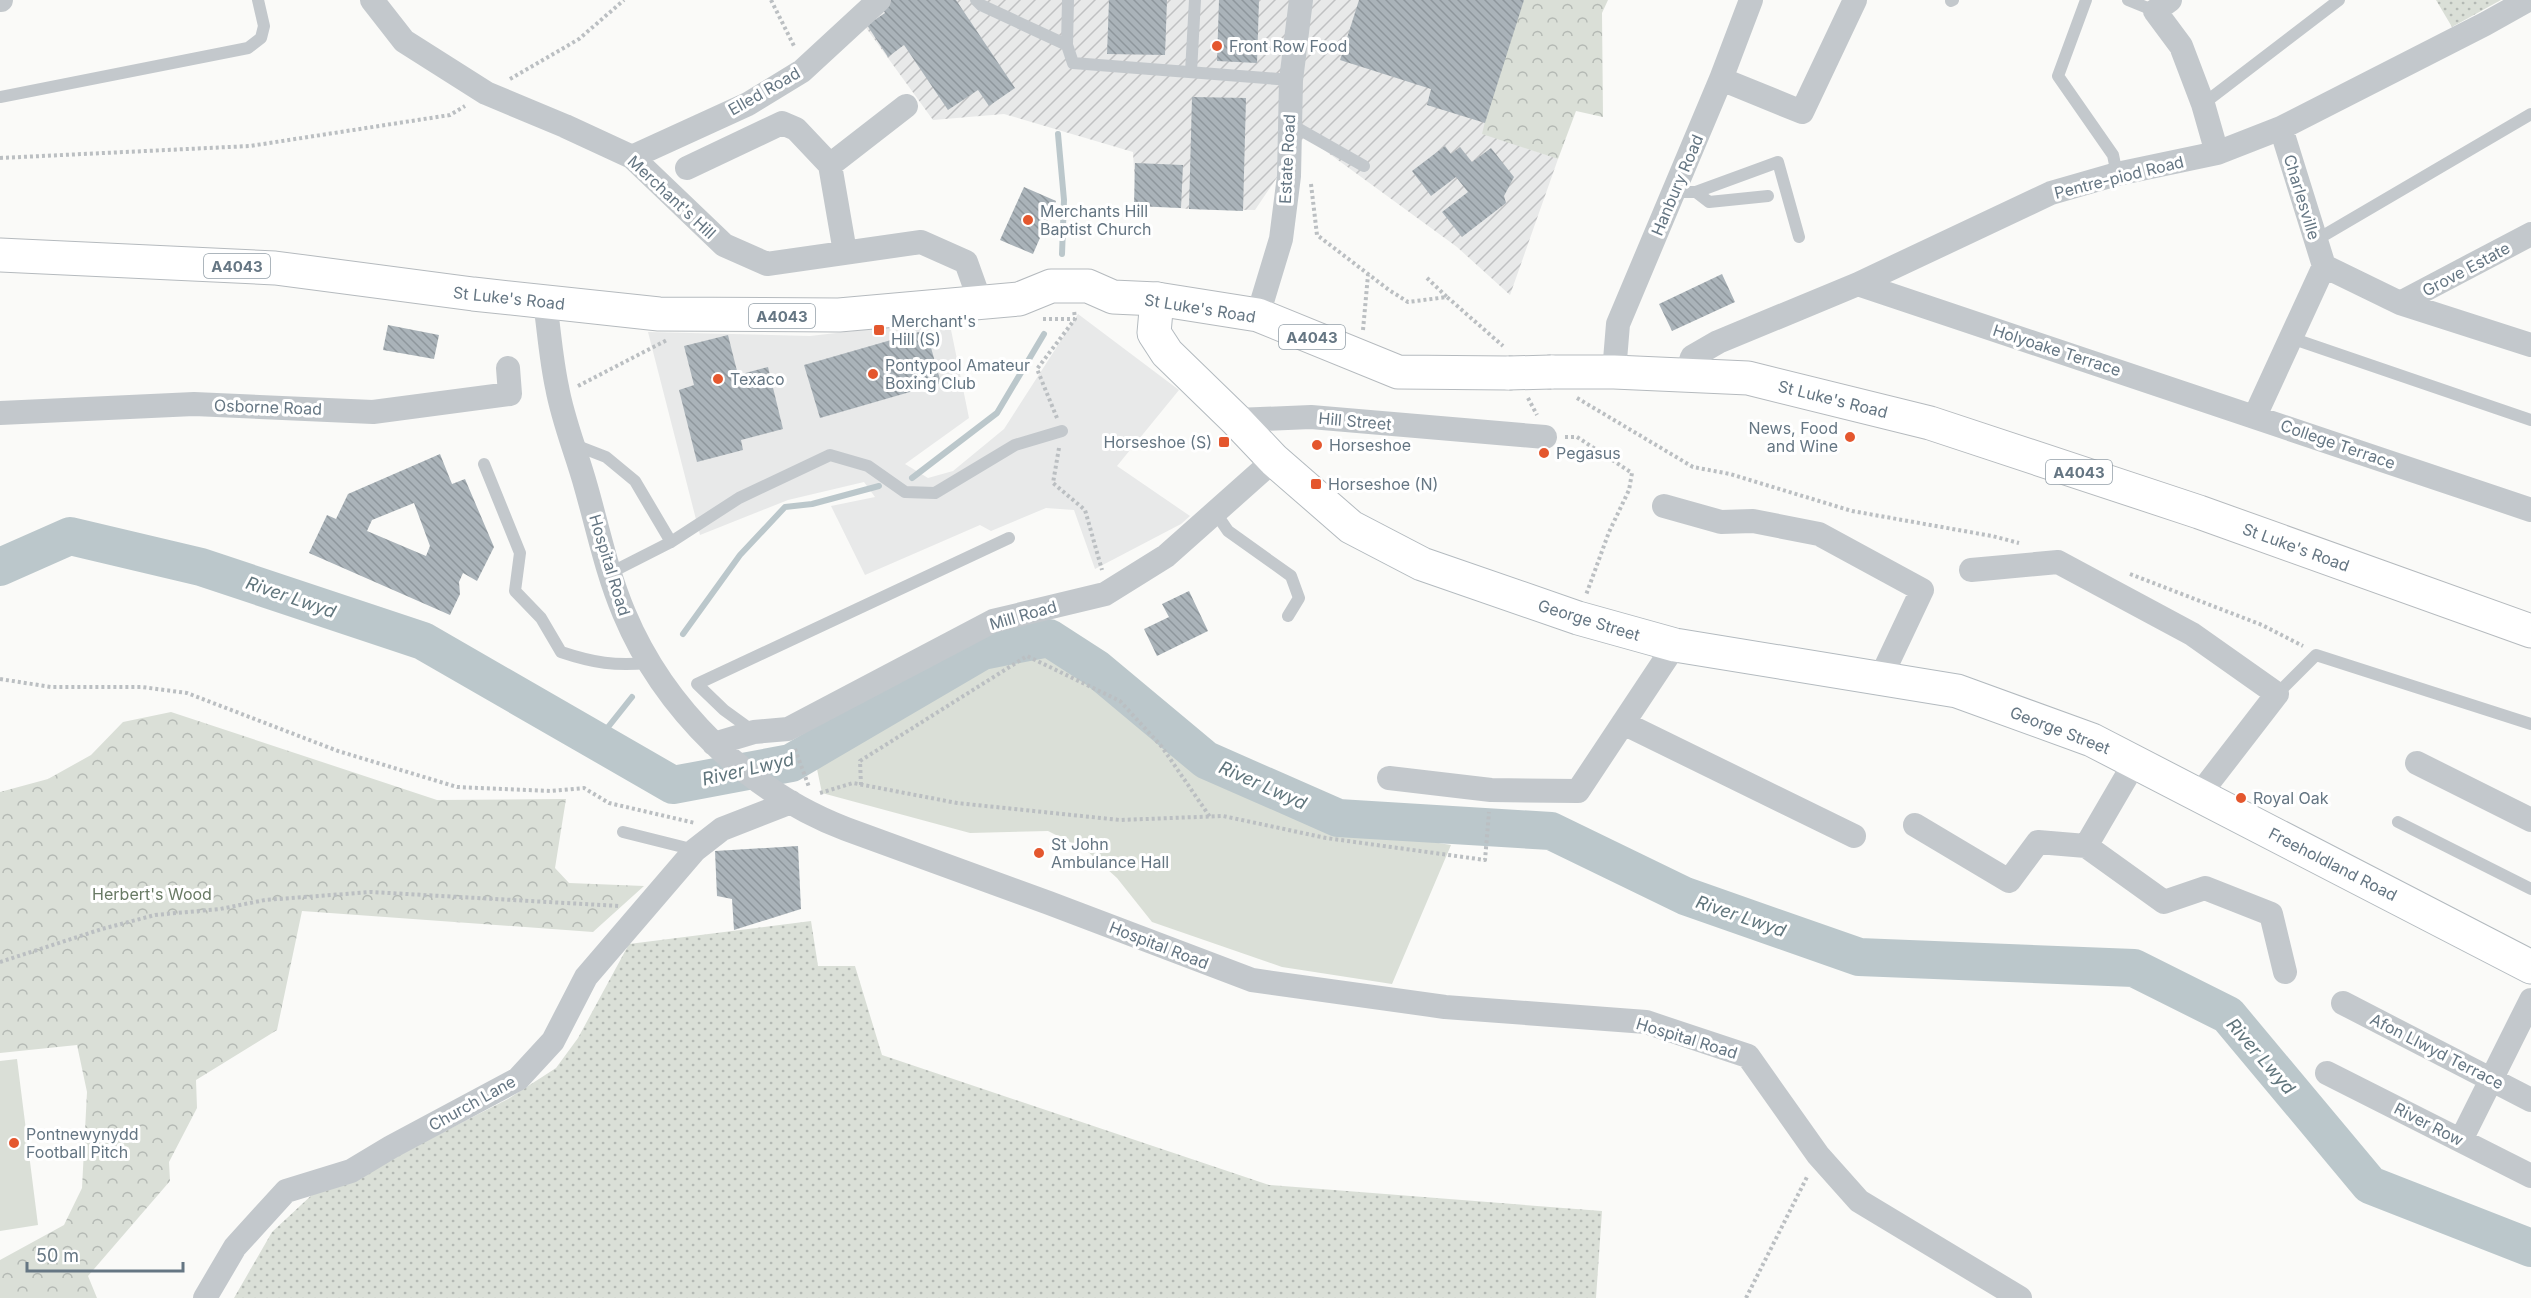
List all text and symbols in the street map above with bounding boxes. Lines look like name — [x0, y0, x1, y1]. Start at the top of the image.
place label: Front Row Food — [1229, 36, 1347, 56]
marker: Front Row Food — [1210, 39, 1224, 53]
street label: Elled Road — [725, 62, 803, 120]
street label: Estate Road — [1275, 114, 1299, 204]
street label: Hanbury Road — [1647, 131, 1707, 239]
street label: Merchant's Hill — [624, 151, 720, 243]
street label: Pentre-piod Road — [2052, 151, 2186, 203]
street label: Charlesville — [2280, 152, 2324, 242]
place label: Merchants Hill Baptist Church — [1040, 201, 1152, 239]
marker: Merchants Hill Baptist Church — [1021, 213, 1035, 227]
street label: Grove Estate — [2419, 238, 2513, 300]
road number: A4043 — [204, 254, 270, 278]
street label: St Luke's Road — [452, 282, 566, 314]
street label: St Luke's Road — [1143, 289, 1257, 327]
road number: A4043 — [749, 304, 815, 328]
place label: Merchant's Hill (S) — [891, 311, 976, 349]
street label: Holyoake Terrace — [1991, 320, 2123, 380]
marker: Merchant's Hill (S) — [872, 323, 886, 337]
road number: A4043 — [1279, 325, 1345, 349]
place label: Pontypool Amateur Boxing Club — [885, 355, 1030, 393]
marker: Pontypool Amateur Boxing Club — [866, 367, 880, 381]
place label: Texaco — [730, 369, 785, 389]
marker: Texaco — [711, 372, 725, 386]
street label: St Luke's Road — [1776, 376, 1890, 422]
street label: Osborne Road — [214, 395, 322, 419]
street label: Hill Street — [1318, 408, 1392, 434]
street label: College Terrace — [2278, 415, 2398, 473]
place label: News, Food and Wine — [1748, 418, 1838, 456]
marker: News, Food and Wine — [1843, 430, 1857, 444]
place label: Horseshoe (S) — [1103, 432, 1212, 452]
marker: Horseshoe (S) — [1217, 435, 1231, 449]
place label: Horseshoe — [1329, 435, 1411, 455]
marker: Horseshoe — [1310, 438, 1324, 452]
place label: Pegasus — [1556, 443, 1621, 463]
marker: Pegasus — [1537, 446, 1551, 460]
road number: A4043 — [2046, 460, 2112, 484]
place label: Horseshoe (N) — [1328, 474, 1438, 494]
marker: Horseshoe (N) — [1309, 477, 1323, 491]
street label: Hospital Road — [585, 512, 635, 618]
street label: St Luke's Road — [2240, 518, 2352, 576]
water label: River Lwyd — [243, 572, 339, 622]
street label: George Street — [1536, 595, 1642, 645]
street label: Mill Road — [987, 596, 1059, 634]
street label: George Street — [2007, 702, 2113, 758]
water label: River Lwyd — [700, 748, 796, 790]
water label: River Lwyd — [1216, 756, 1310, 814]
place label: Royal Oak — [2253, 788, 2329, 808]
marker: Royal Oak — [2234, 791, 2248, 805]
street label: Freeholdland Road — [2265, 823, 2401, 905]
place label: St John Ambulance Hall — [1051, 834, 1169, 872]
marker: St John Ambulance Hall — [1032, 846, 1046, 860]
park label: Herbert's Wood — [92, 884, 212, 904]
water label: River Lwyd — [1693, 891, 1789, 941]
street label: Hospital Road — [1106, 917, 1212, 973]
street label: Afon Llwyd Terrace — [2367, 1009, 2507, 1093]
street label: Hospital Road — [1634, 1013, 1740, 1063]
water label: River Lwyd — [2222, 1014, 2300, 1098]
street label: Church Lane — [425, 1071, 519, 1135]
street label: River Row — [2391, 1098, 2467, 1150]
place label: Pontnewynydd Football Pitch — [26, 1124, 138, 1162]
marker: Pontnewynydd Football Pitch — [7, 1136, 21, 1150]
scale bar — [27, 1235, 183, 1273]
text: 50 m — [36, 1245, 79, 1266]

